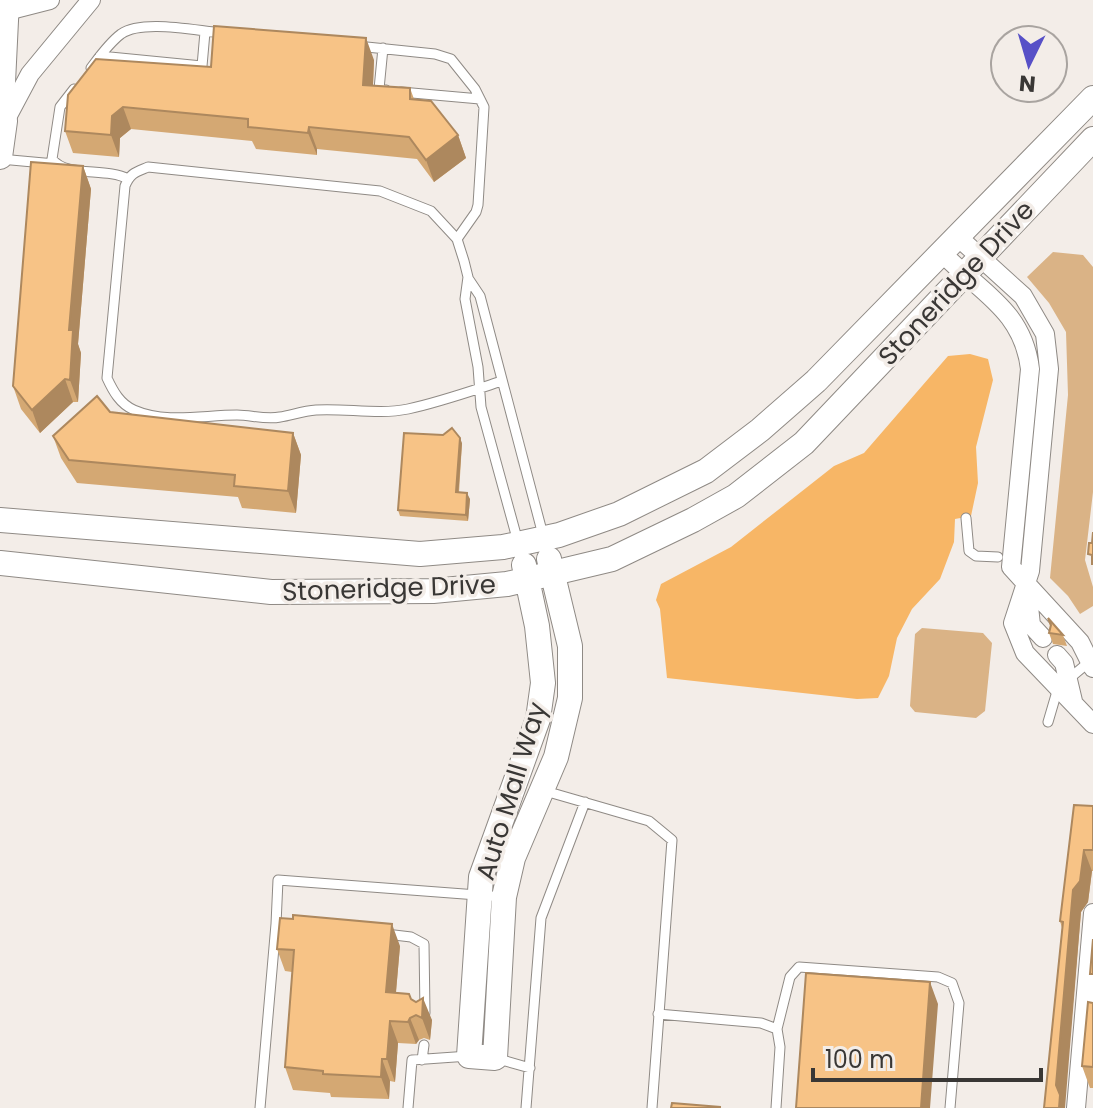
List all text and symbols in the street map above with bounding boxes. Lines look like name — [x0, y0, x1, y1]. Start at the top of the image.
north arrow — [989, 24, 1069, 104]
text: N — [1018, 67, 1037, 100]
street label: Stoneridge Drive — [870, 193, 1042, 373]
street label: Stoneridge Drive — [282, 566, 496, 610]
street label: Auto Mall Way — [467, 697, 555, 884]
scale bar — [813, 1032, 1041, 1082]
text: 100 m — [825, 1043, 894, 1076]

